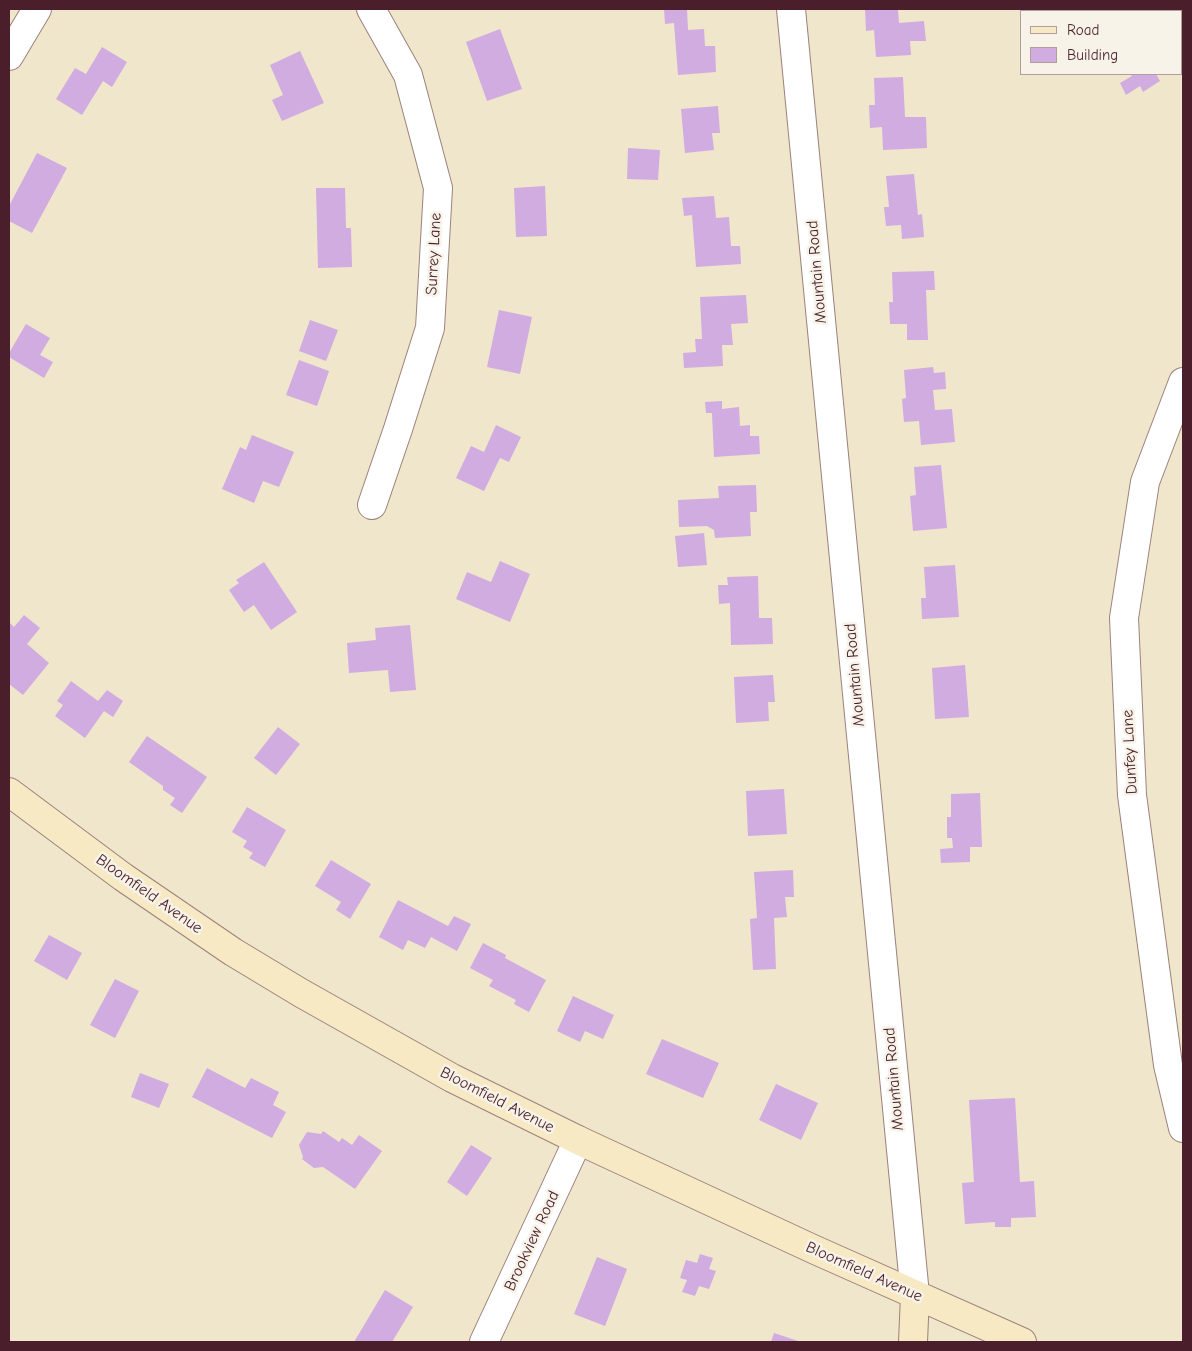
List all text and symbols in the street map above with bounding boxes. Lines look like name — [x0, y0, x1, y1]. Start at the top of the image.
legend — [1020, 10, 1182, 75]
text: Road — [1067, 21, 1099, 39]
text: Building — [1067, 46, 1118, 64]
street label: Surrey Lane — [422, 212, 446, 296]
street label: Mountain Road — [803, 220, 831, 324]
street label: Mountain Road — [841, 623, 869, 727]
street label: Dunfey Lane — [1118, 709, 1142, 795]
street label: Bloomfield Avenue — [92, 850, 206, 938]
street label: Mountain Road — [880, 1027, 908, 1131]
street label: Bloomfield Avenue — [437, 1063, 557, 1137]
street label: Brookview Road — [500, 1188, 564, 1294]
street label: Bloomfield Avenue — [803, 1238, 925, 1306]

